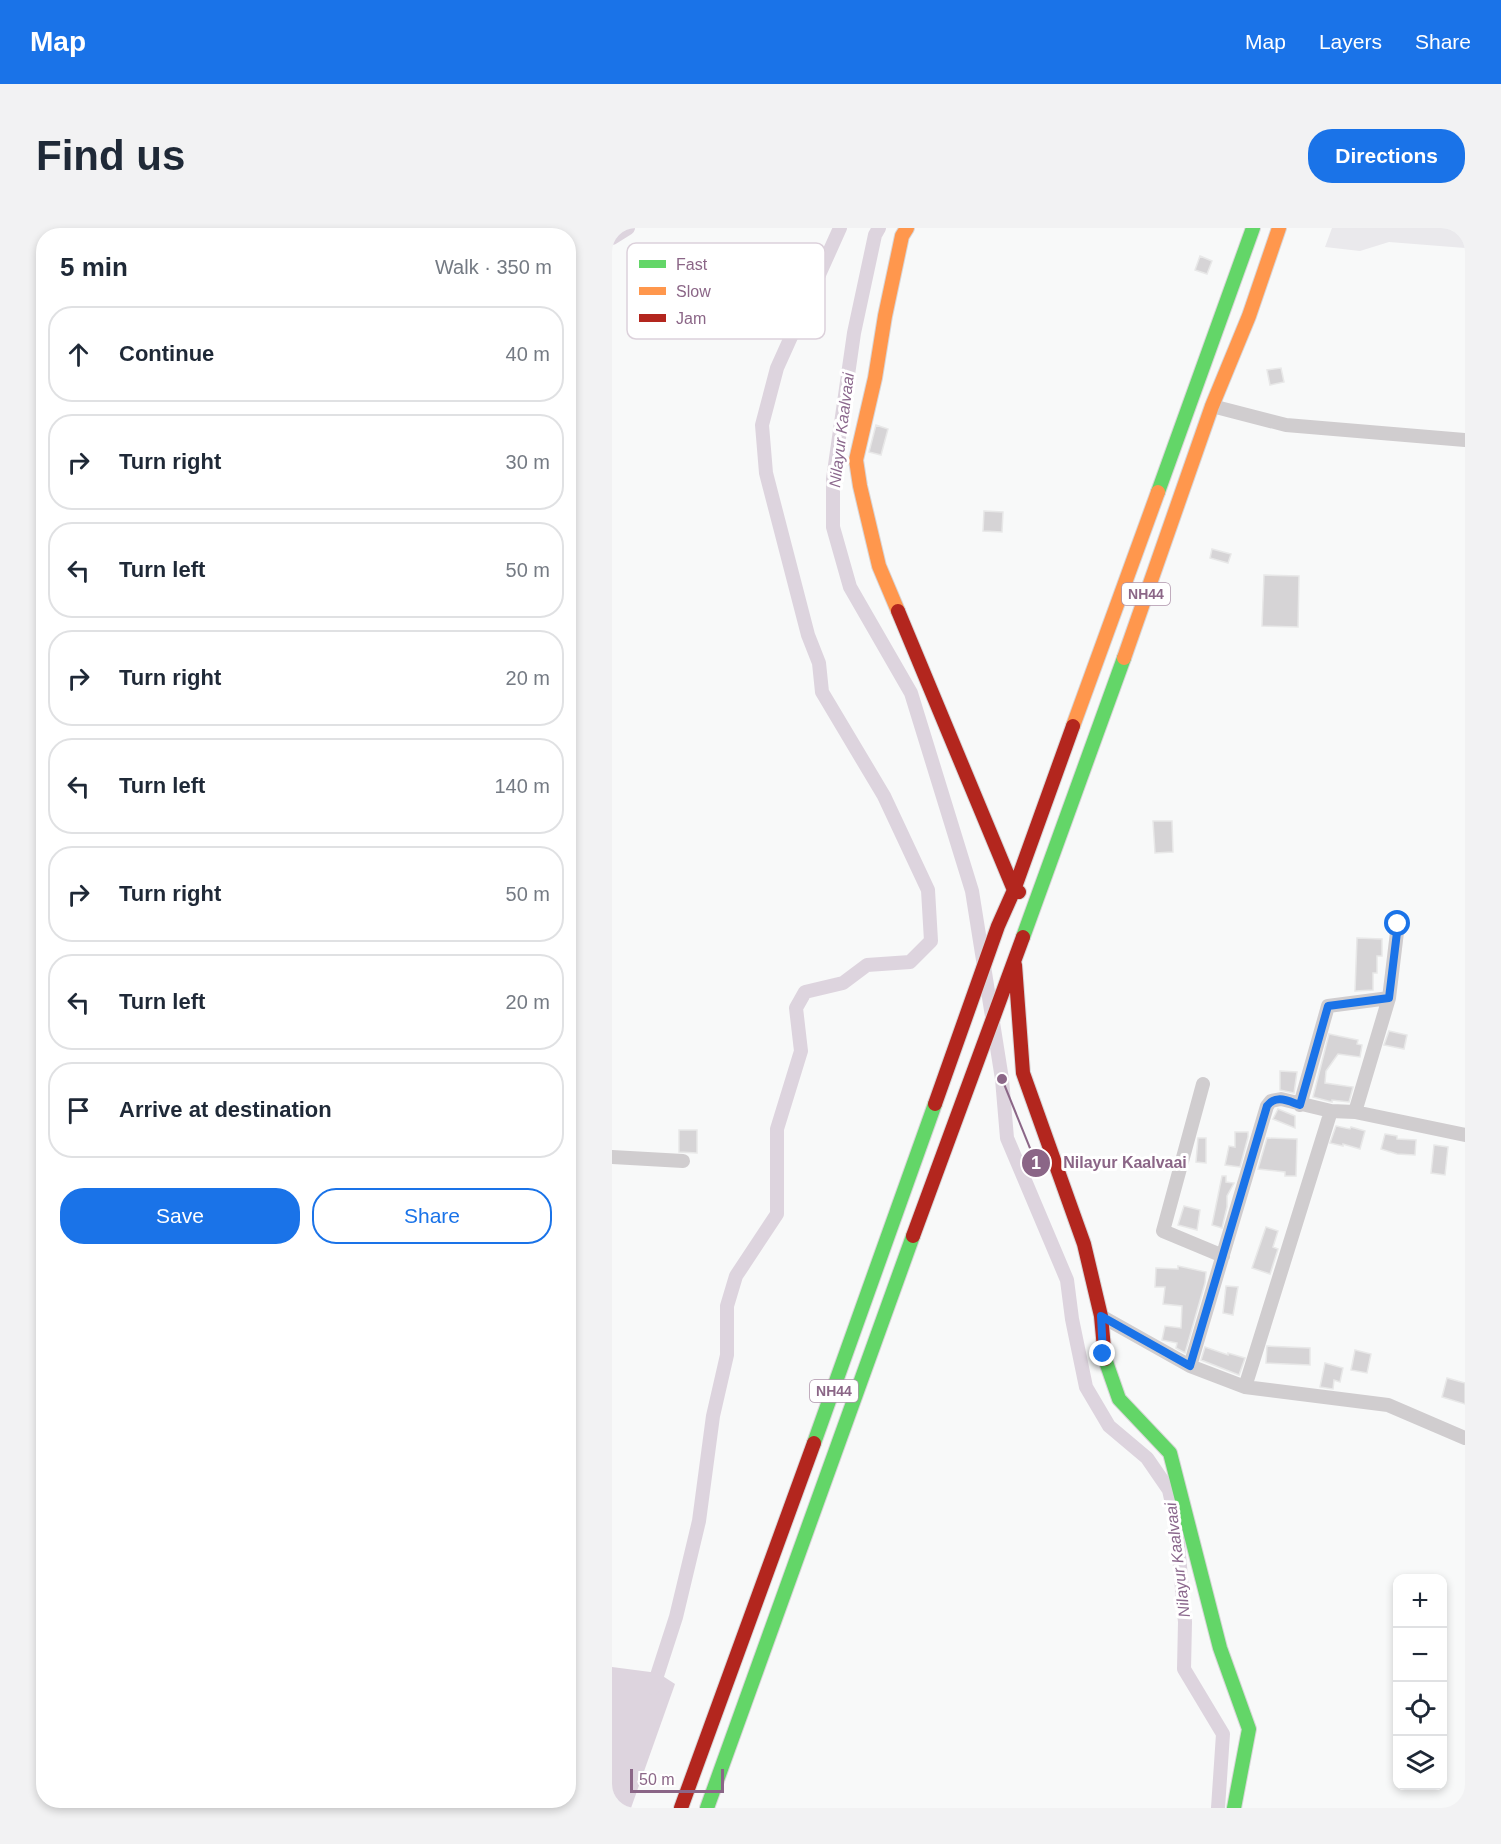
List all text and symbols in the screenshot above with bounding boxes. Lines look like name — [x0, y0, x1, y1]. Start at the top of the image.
text: Map — [30, 26, 86, 57]
text: Map — [1245, 30, 1286, 53]
text: Layers — [1319, 30, 1382, 53]
text: Share — [1415, 30, 1471, 53]
button: Directions — [1308, 129, 1465, 183]
text: Find us — [36, 132, 185, 179]
legend — [627, 243, 825, 339]
text: 5 min — [60, 252, 128, 282]
text: Walk · 350 m — [435, 256, 552, 278]
text: Fast — [676, 256, 708, 273]
text: Slow — [676, 283, 711, 300]
text: Jam — [676, 310, 706, 327]
icon: ahead — [62, 338, 95, 371]
text: Continue — [119, 341, 214, 366]
text: 40 m — [506, 343, 550, 365]
water label: Nilayur Kaalvaai — [826, 371, 857, 488]
icon: right — [62, 446, 95, 479]
text: Turn right — [119, 449, 221, 474]
text: 30 m — [506, 451, 550, 473]
icon: left — [62, 554, 95, 587]
text: Turn left — [119, 557, 205, 582]
text: 50 m — [506, 559, 550, 581]
road number: NH44 — [1122, 583, 1170, 605]
icon: right — [62, 662, 95, 695]
text: Turn right — [119, 665, 221, 690]
text: 20 m — [506, 667, 550, 689]
icon: left — [62, 770, 95, 803]
text: Turn left — [119, 773, 205, 798]
text: 140 m — [494, 775, 550, 797]
icon: right — [62, 878, 95, 911]
text: Turn right — [119, 881, 221, 906]
text: 50 m — [506, 883, 550, 905]
route start — [1384, 910, 1410, 936]
icon: left — [62, 986, 95, 1019]
text: Turn left — [119, 989, 205, 1014]
text: 20 m — [506, 991, 550, 1013]
icon: arrive — [62, 1094, 95, 1127]
text: Arrive at destination — [119, 1097, 332, 1122]
callout: Nilayur Kaalvaai — [1021, 1146, 1199, 1180]
text: 1 — [1031, 1153, 1041, 1173]
text: Nilayur Kaalvaai — [1063, 1154, 1187, 1171]
button: Save — [60, 1188, 300, 1244]
button: Share — [312, 1188, 552, 1244]
route end — [1089, 1340, 1115, 1366]
road number: NH44 — [810, 1380, 858, 1402]
water label: Nilayur Kaalvaai — [1162, 1501, 1193, 1618]
map controls — [1393, 1574, 1447, 1790]
button: + — [1393, 1574, 1447, 1628]
button: − — [1393, 1628, 1447, 1682]
button: locate — [1393, 1682, 1447, 1736]
button: layers — [1393, 1736, 1447, 1790]
scale bar — [630, 1766, 724, 1794]
text: 50 m — [639, 1771, 675, 1788]

